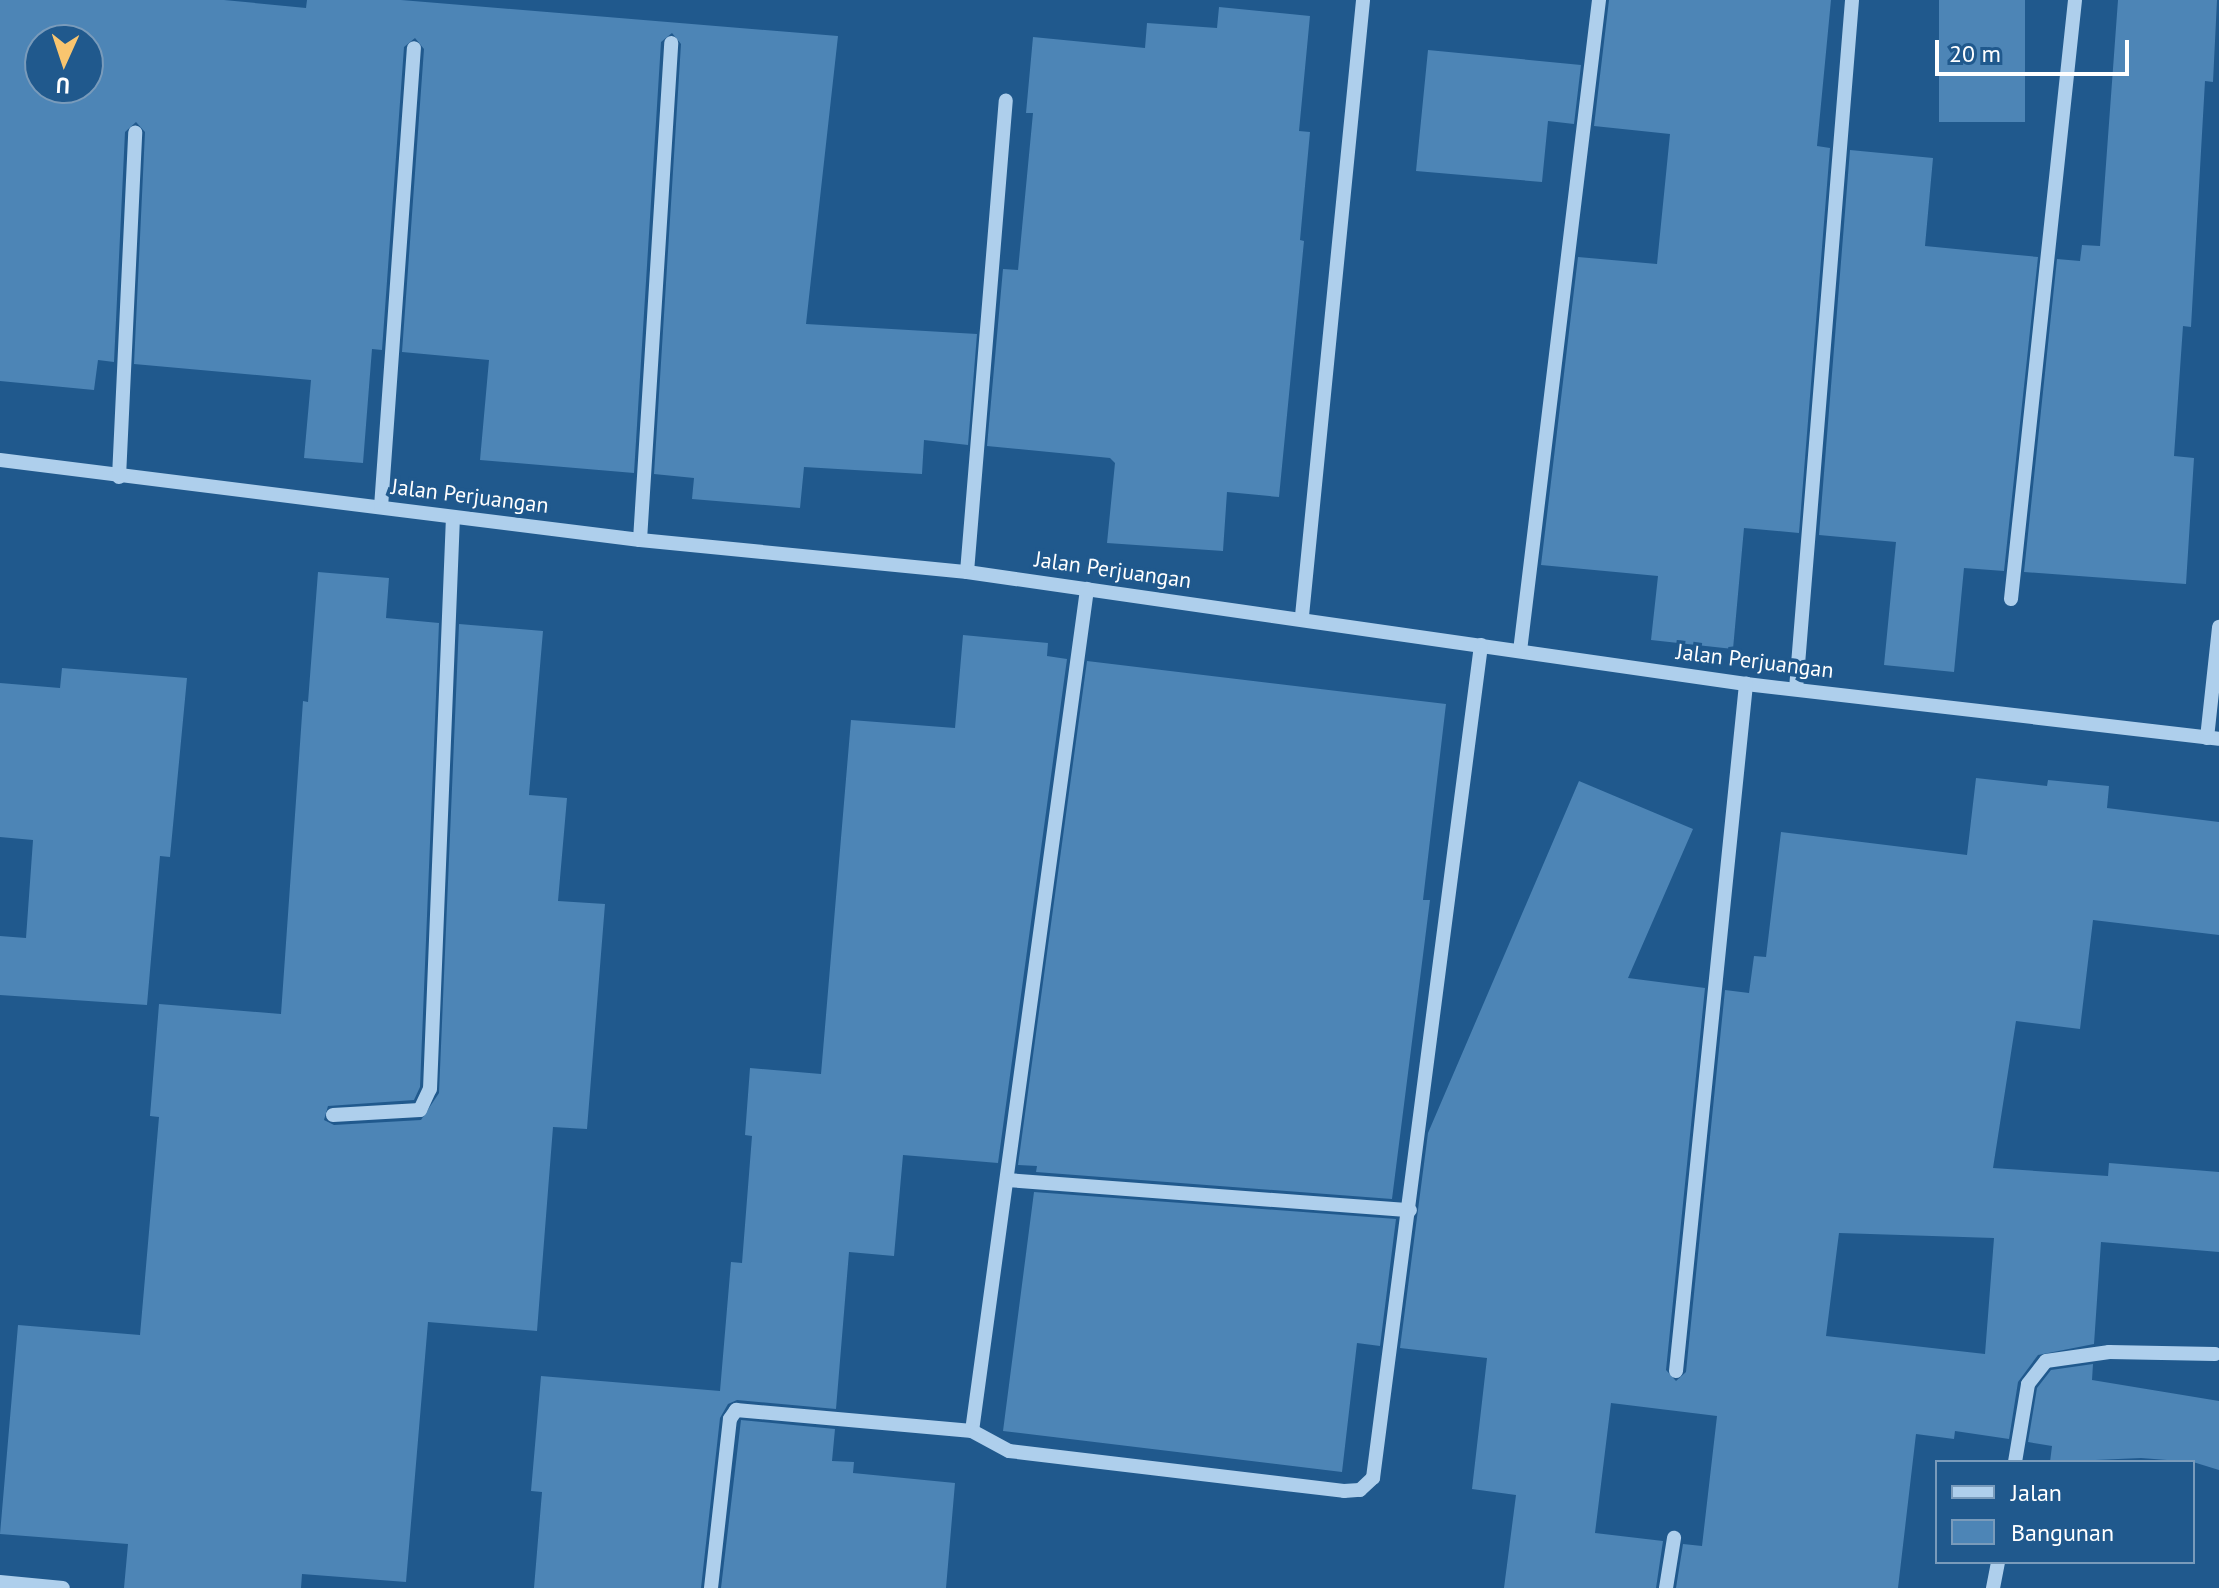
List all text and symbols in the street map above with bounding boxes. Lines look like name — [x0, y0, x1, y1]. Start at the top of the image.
north arrow — [24, 24, 104, 104]
scale bar — [1939, 24, 2133, 74]
text: 20 m — [1949, 38, 2001, 69]
text: U — [55, 72, 70, 100]
street label: Jalan Perjuangan — [390, 473, 550, 519]
street label: Jalan Perjuangan — [1033, 546, 1193, 594]
street label: Jalan Perjuangan — [1675, 638, 1835, 684]
legend — [1935, 1460, 2195, 1564]
text: Jalan — [2011, 1477, 2062, 1508]
text: Bangunan — [2011, 1517, 2114, 1548]

